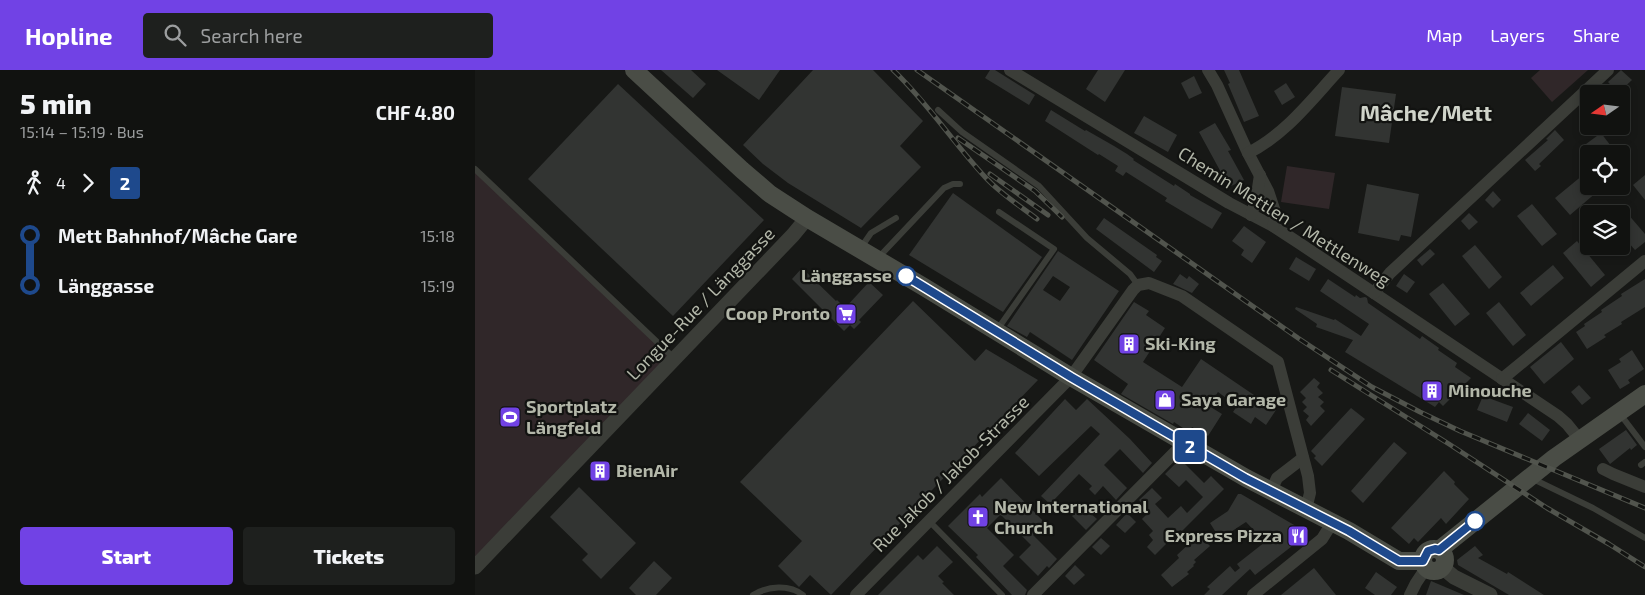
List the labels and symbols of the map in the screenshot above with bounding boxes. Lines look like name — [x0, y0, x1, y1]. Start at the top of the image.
north arrow — [1580, 85, 1630, 135]
district label: Mâche/Mett — [1360, 99, 1492, 125]
street label: Chemin Mettlen / Mettlenweg — [1174, 142, 1395, 291]
street label: Longue-Rue / Länggasse — [622, 222, 779, 384]
place label: Länggasse — [801, 264, 892, 286]
marker: Länggasse — [896, 266, 916, 286]
place label: Coop Pronto — [725, 302, 830, 324]
supermarket icon: Coop Pronto — [834, 302, 858, 326]
building icon: Ski-King — [1117, 332, 1141, 356]
place label: Ski-King — [1145, 332, 1216, 354]
building icon: Minouche — [1420, 379, 1444, 403]
place label: Minouche — [1448, 379, 1532, 401]
shop icon: Saya Garage — [1153, 388, 1177, 412]
place label: Saya Garage — [1181, 388, 1286, 410]
street label: Rue Jakob / Jakob-Strasse — [867, 390, 1033, 556]
place label: Sportplatz Längfeld — [526, 395, 617, 438]
sports icon: Sportplatz Längfeld — [498, 405, 522, 429]
line badge: 2 — [1174, 430, 1206, 462]
building icon: BienAir — [588, 459, 612, 483]
place label: BienAir — [616, 459, 678, 481]
place label: New International Church — [994, 495, 1148, 538]
church icon: New International Church — [966, 505, 990, 529]
unlabelled marker — [1465, 511, 1485, 531]
place label: Express Pizza — [1165, 524, 1282, 546]
restaurant icon: Express Pizza — [1286, 524, 1310, 548]

